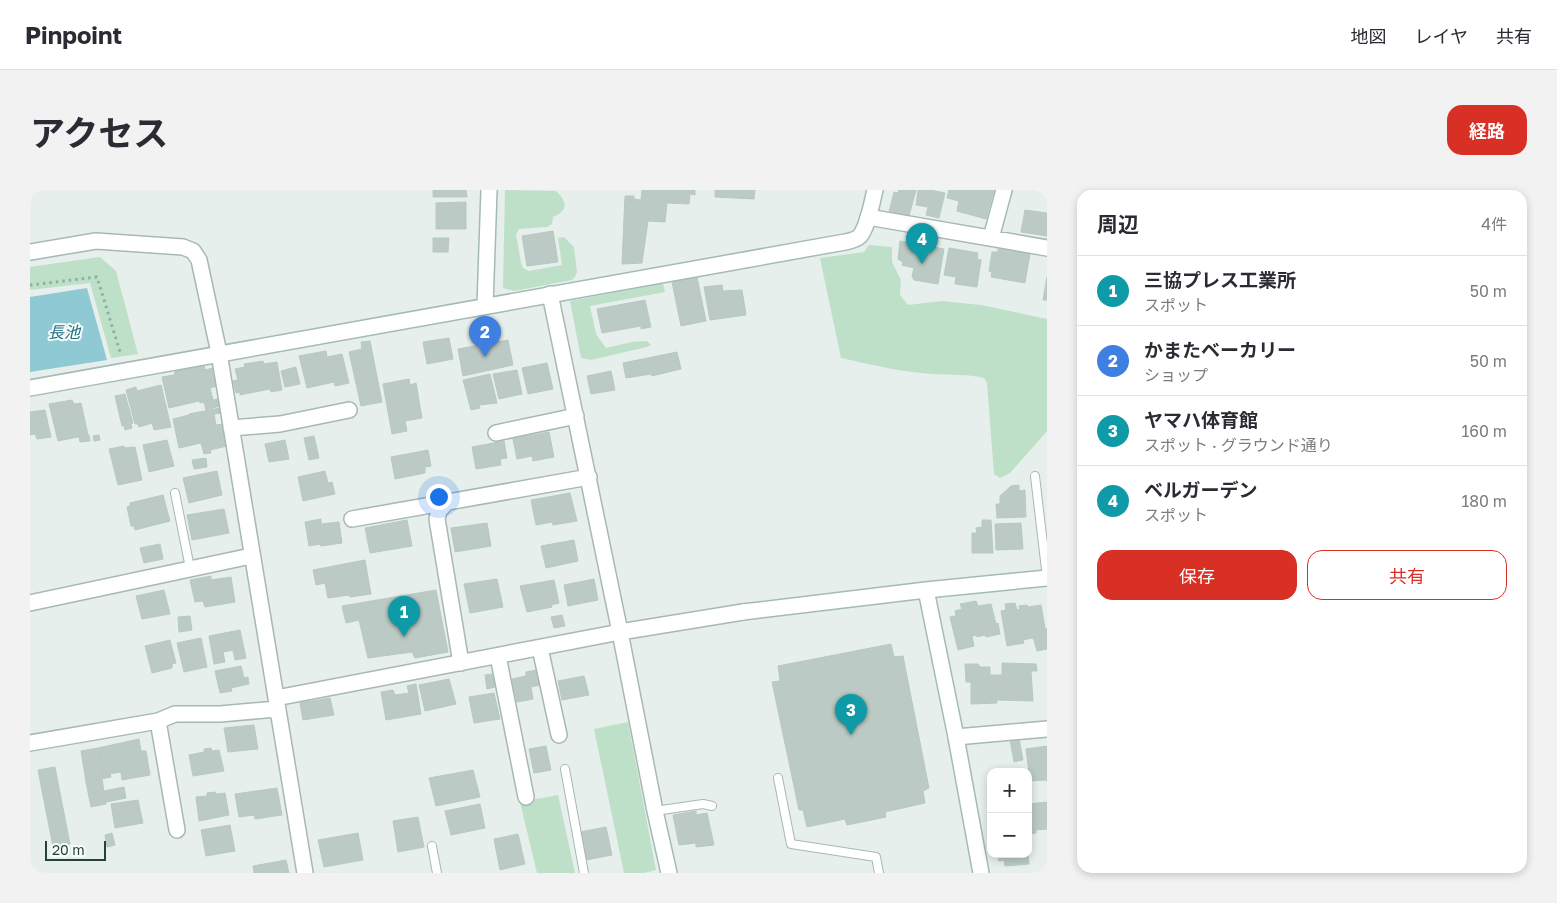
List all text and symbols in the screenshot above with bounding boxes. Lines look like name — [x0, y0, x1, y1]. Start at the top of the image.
text: Pinpoint — [25, 20, 122, 49]
text: 地図 — [1351, 25, 1387, 47]
text: レイヤ — [1415, 25, 1468, 47]
text: 共有 — [1496, 25, 1532, 47]
button: 経路 — [1447, 105, 1527, 155]
text: アクセス — [30, 112, 168, 154]
text: 周辺 — [1097, 211, 1139, 237]
text: 4件 — [1481, 214, 1507, 234]
pin: 4 — [906, 223, 938, 264]
text: 三協プレス工業所 — [1144, 268, 1296, 291]
text: 1 — [1109, 281, 1117, 301]
text: 50 m — [1470, 281, 1507, 301]
text: スポット — [1144, 295, 1208, 315]
pin: 2 — [469, 316, 501, 357]
water label: 長池 — [48, 322, 82, 342]
text: かまたベーカリー — [1144, 338, 1296, 361]
text: 2 — [1108, 351, 1118, 371]
text: 50 m — [1470, 351, 1507, 371]
text: ショップ — [1144, 365, 1208, 385]
text: ヤマハ体育館 — [1144, 408, 1258, 431]
text: 3 — [1108, 421, 1118, 441]
text: 160 m — [1461, 421, 1507, 441]
text: スポット · グラウンド通り — [1144, 435, 1333, 455]
text: ベルガーデン — [1144, 478, 1257, 501]
your location — [426, 484, 452, 510]
text: 4 — [1108, 491, 1118, 511]
text: 180 m — [1461, 491, 1507, 511]
text: スポット — [1144, 505, 1208, 525]
button: 保存 — [1097, 550, 1297, 600]
button: 共有 — [1307, 550, 1507, 600]
pin: 1 — [388, 596, 420, 637]
pin: 3 — [835, 694, 867, 735]
map controls — [987, 768, 1032, 858]
button: + — [987, 768, 1032, 813]
button: − — [987, 813, 1032, 858]
scale bar — [45, 838, 106, 861]
text: 20 m — [52, 841, 85, 858]

